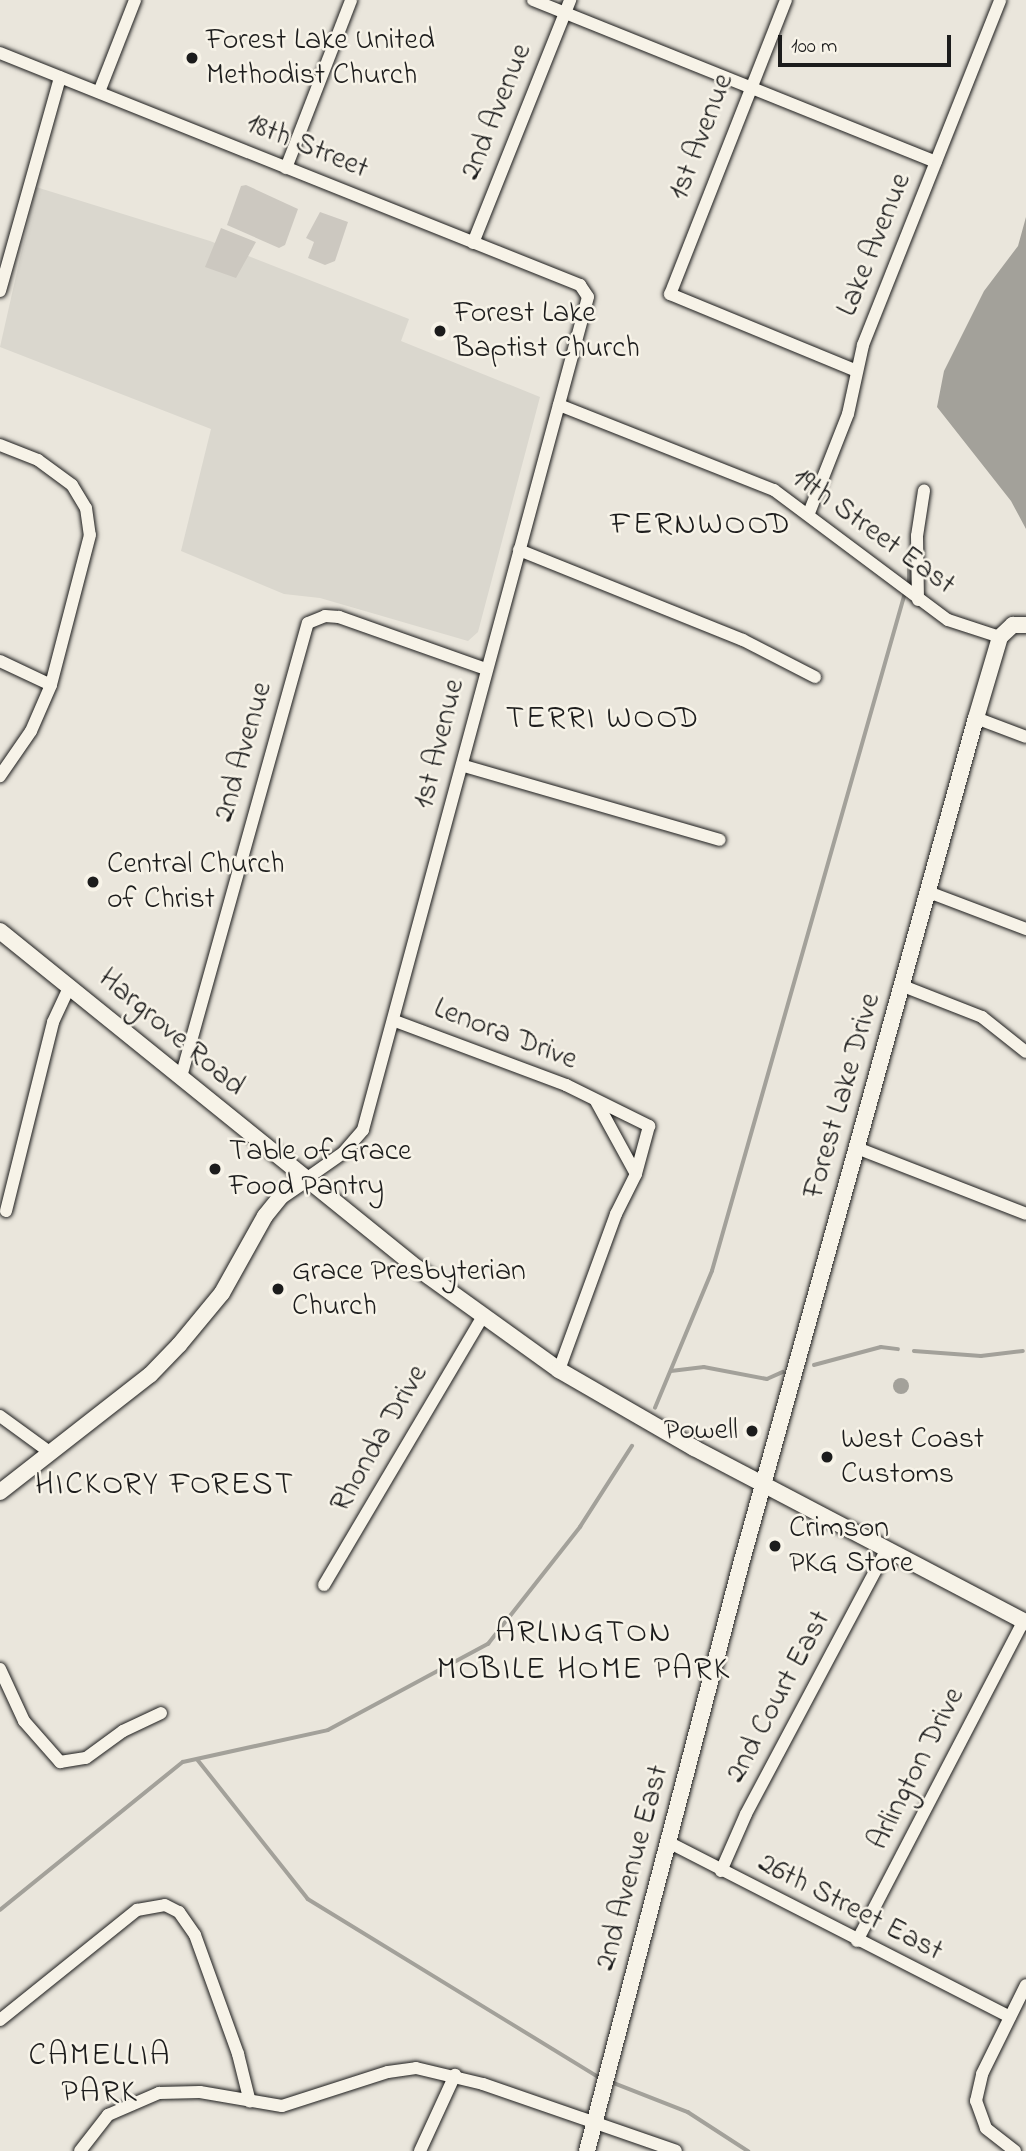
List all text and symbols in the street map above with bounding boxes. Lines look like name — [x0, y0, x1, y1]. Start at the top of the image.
scale bar — [781, 21, 954, 65]
place label: Forest Lake United Methodist Church — [206, 23, 435, 93]
text: 100 m — [791, 32, 837, 62]
street label: 2nd Avenue — [453, 39, 541, 185]
marker: Forest Lake United Methodist Church — [184, 50, 200, 66]
street label: 1st Avenue — [662, 69, 742, 205]
street label: 18th Street — [241, 106, 373, 188]
street label: Lake Avenue — [830, 168, 920, 322]
place label: Forest Lake Baptist Church — [454, 296, 640, 366]
marker: Forest Lake Baptist Church — [432, 323, 448, 339]
street label: 19th Street East — [784, 461, 962, 603]
district label: FERNWOOD — [611, 507, 791, 545]
street label: 1st Avenue — [407, 676, 473, 812]
street label: 2nd Avenue — [207, 678, 281, 826]
district label: TERRI WOOD — [507, 701, 699, 739]
place label: Central Church of Christ — [107, 847, 284, 917]
marker: Central Church of Christ — [85, 874, 101, 890]
street label: Hargrove Road — [90, 961, 252, 1105]
street label: Forest Lake Drive — [796, 989, 890, 1203]
street label: Lenora Drive — [428, 991, 582, 1079]
place label: Table of Grace Food Pantry — [229, 1134, 411, 1204]
marker: Table of Grace Food Pantry — [207, 1161, 223, 1177]
place label: Grace Presbyterian Church — [292, 1254, 526, 1324]
marker: Grace Presbyterian Church — [270, 1281, 286, 1297]
street label: Rhonda Drive — [323, 1359, 437, 1519]
place label: Powell — [664, 1413, 738, 1449]
place label: West Coast Customs — [841, 1422, 984, 1492]
marker: Powell — [744, 1423, 760, 1439]
marker: West Coast Customs — [819, 1449, 835, 1465]
district label: HICKORY FOREST — [37, 1467, 293, 1505]
place label: Crimson PKG Store — [789, 1511, 913, 1582]
marker: Crimson PKG Store — [767, 1538, 783, 1554]
street label: 2nd Court East — [719, 1605, 839, 1789]
district label: ARLINGTON MOBILE HOME PARK — [439, 1616, 729, 1691]
street label: Arlington Drive — [861, 1682, 973, 1856]
street label: 2nd Avenue East — [588, 1761, 678, 1975]
street label: 26th Street East — [751, 1846, 949, 1970]
district label: CAMELLIA PARK — [29, 2039, 171, 2114]

